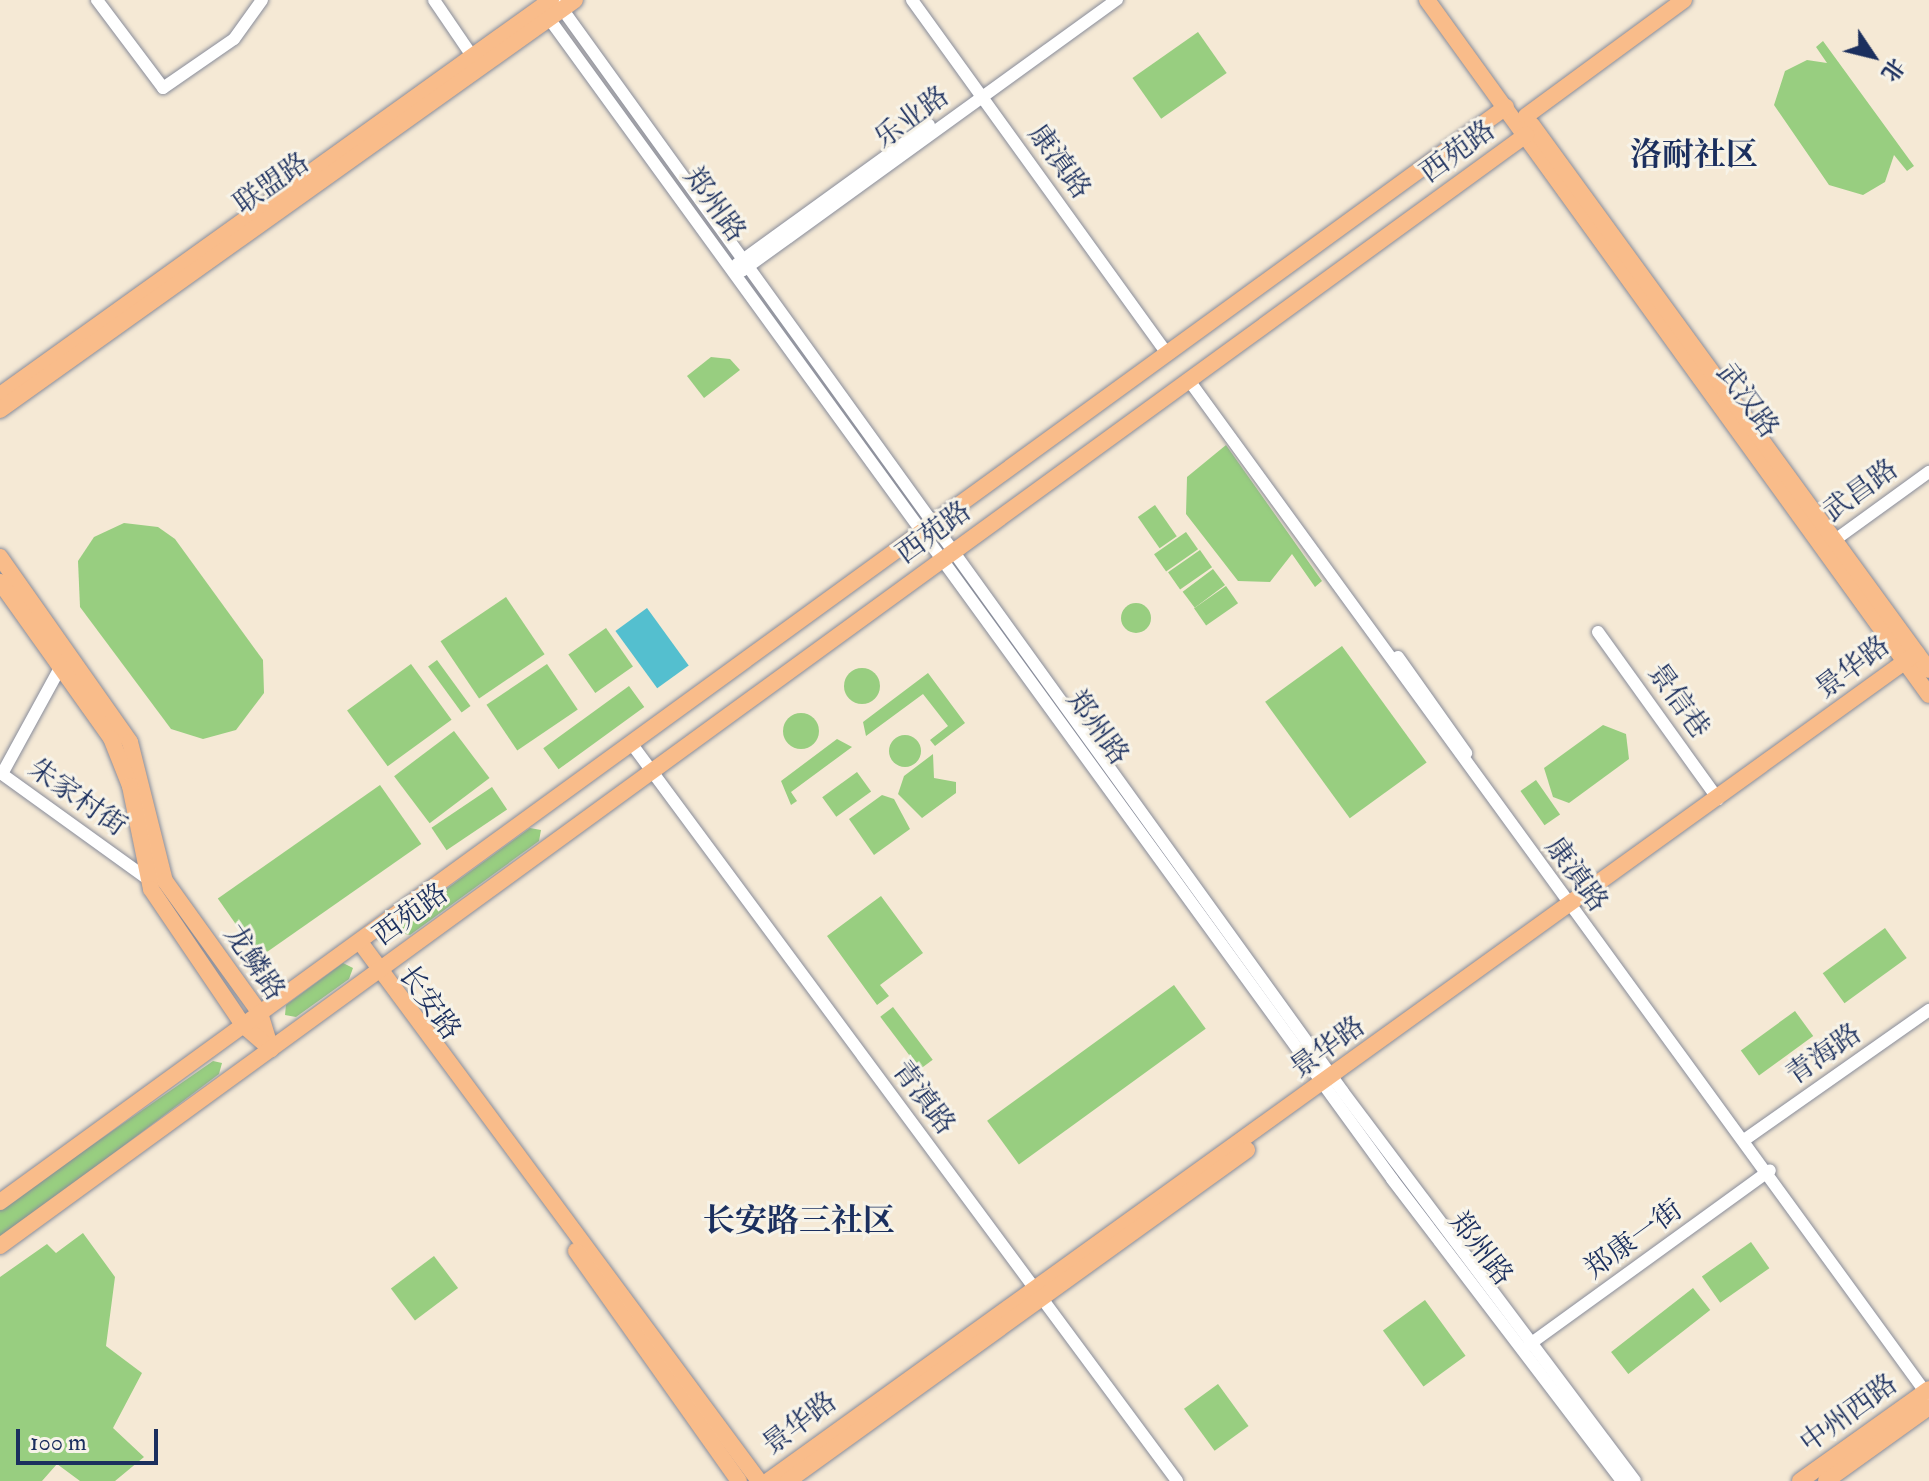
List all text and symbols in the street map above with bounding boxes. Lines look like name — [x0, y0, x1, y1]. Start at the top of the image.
north arrow — [1833, 16, 1913, 96]
text: 北 — [1875, 53, 1910, 87]
street label: 乐业路 — [868, 80, 956, 156]
street label: 西苑路 — [1414, 114, 1502, 190]
street label: 康滇路 — [1021, 118, 1097, 206]
district label: 洛耐社区 — [1630, 136, 1758, 174]
street label: 联盟路 — [228, 146, 316, 222]
street label: 郑州路 — [676, 161, 752, 249]
street label: 武汉路 — [1709, 357, 1785, 445]
street label: 武昌路 — [1817, 453, 1905, 529]
street label: 西苑路 — [890, 495, 978, 571]
street label: 景华路 — [1809, 629, 1897, 707]
street label: 景信巷 — [1640, 657, 1716, 745]
street label: 郑州路 — [1059, 684, 1135, 772]
street label: 朱家村街 — [21, 752, 133, 844]
street label: 康滇路 — [1538, 831, 1614, 919]
street label: 西苑路 — [367, 877, 455, 953]
street label: 龙鳞路 — [217, 919, 291, 1007]
street label: 长安路 — [391, 959, 467, 1047]
street label: 景华路 — [1284, 1010, 1372, 1086]
street label: 青海路 — [1780, 1017, 1868, 1093]
street label: 青滇路 — [884, 1054, 962, 1142]
street label: 郑康一街 — [1579, 1193, 1689, 1287]
district label: 长安路三社区 — [703, 1202, 895, 1240]
street label: 郑州路 — [1441, 1206, 1519, 1292]
street label: 中州西路 — [1794, 1367, 1904, 1461]
street label: 景华路 — [756, 1385, 844, 1463]
scale bar — [20, 1413, 162, 1463]
text: 100 m — [30, 1427, 87, 1458]

